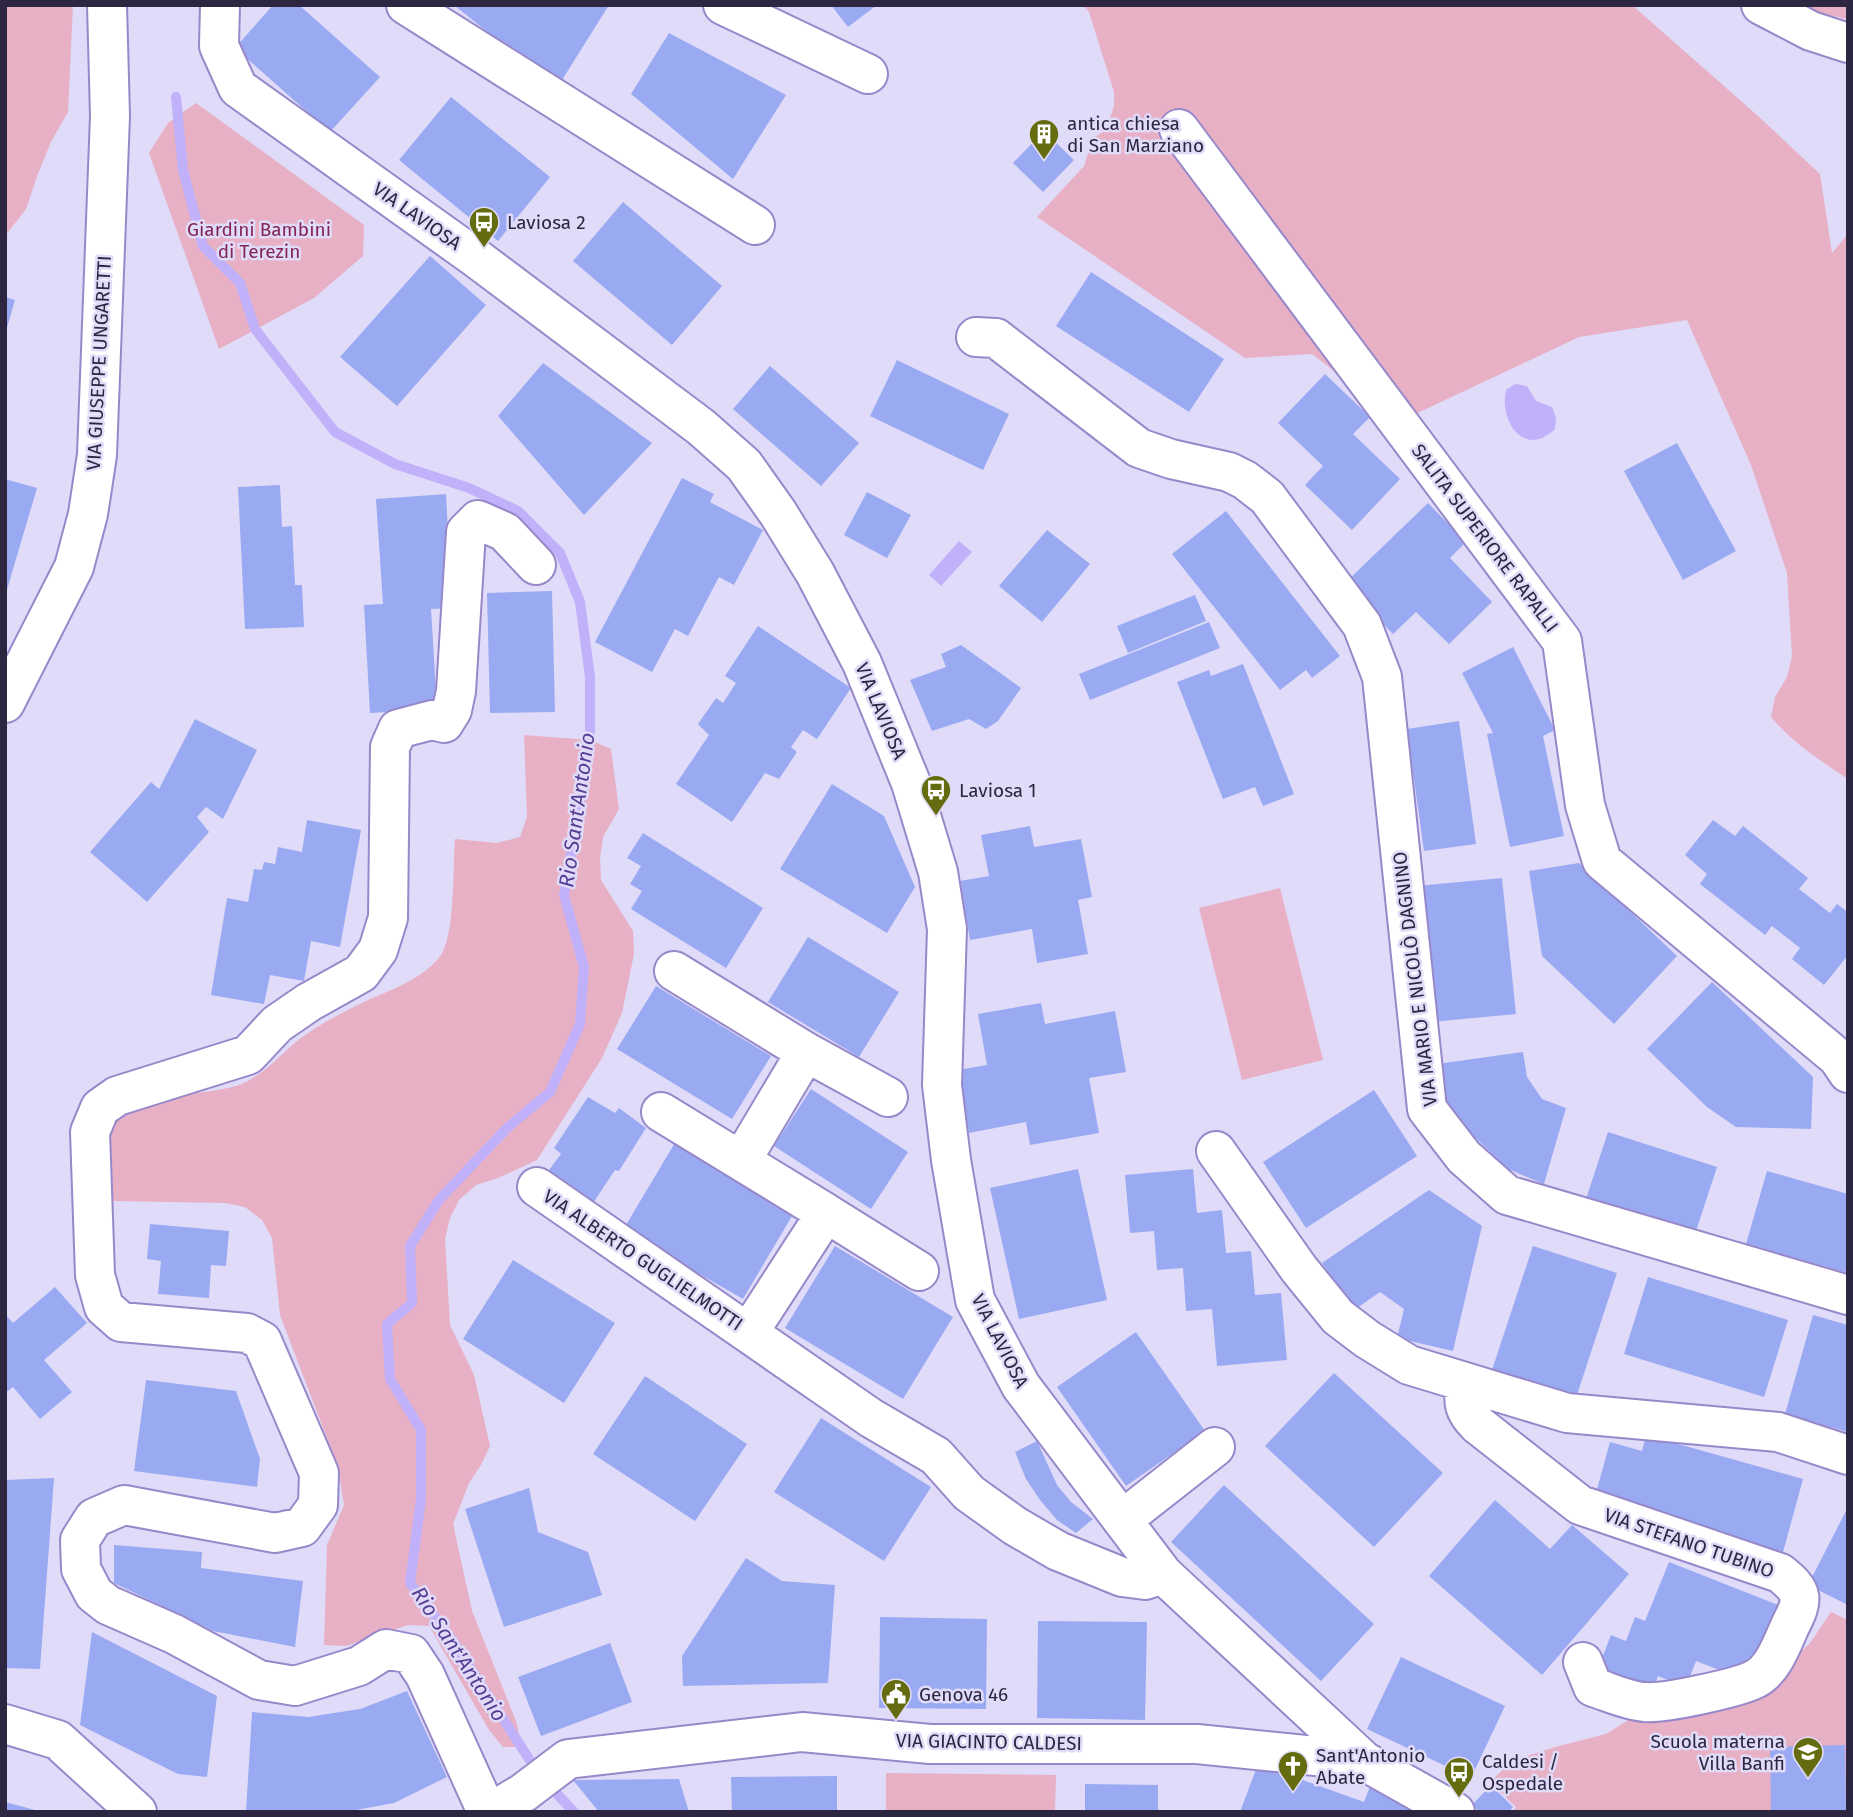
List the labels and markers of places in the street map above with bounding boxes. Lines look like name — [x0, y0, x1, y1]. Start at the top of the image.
place label: antica chiesa di San Marziano — [1067, 112, 1204, 157]
building icon: antica chiesa di San Marziano — [1027, 117, 1061, 161]
bus stop icon: Laviosa 2 — [467, 205, 501, 249]
place label: Laviosa 2 — [507, 211, 586, 234]
bus stop icon: Laviosa 1 — [919, 773, 953, 817]
place label: Laviosa 1 — [959, 779, 1036, 802]
public building icon: Genova 46 — [879, 1677, 913, 1721]
place label: Genova 46 — [919, 1683, 1008, 1706]
place label: Scuola materna Villa Banfi — [1650, 1730, 1785, 1775]
school or university icon: Scuola materna Villa Banfi — [1791, 1735, 1825, 1779]
place label: Sant'Antonio Abate — [1316, 1744, 1425, 1789]
church icon: Sant'Antonio Abate — [1276, 1749, 1310, 1793]
place label: Caldesi / Ospedale — [1482, 1750, 1563, 1795]
bus stop icon: Caldesi / Ospedale — [1442, 1755, 1476, 1799]

